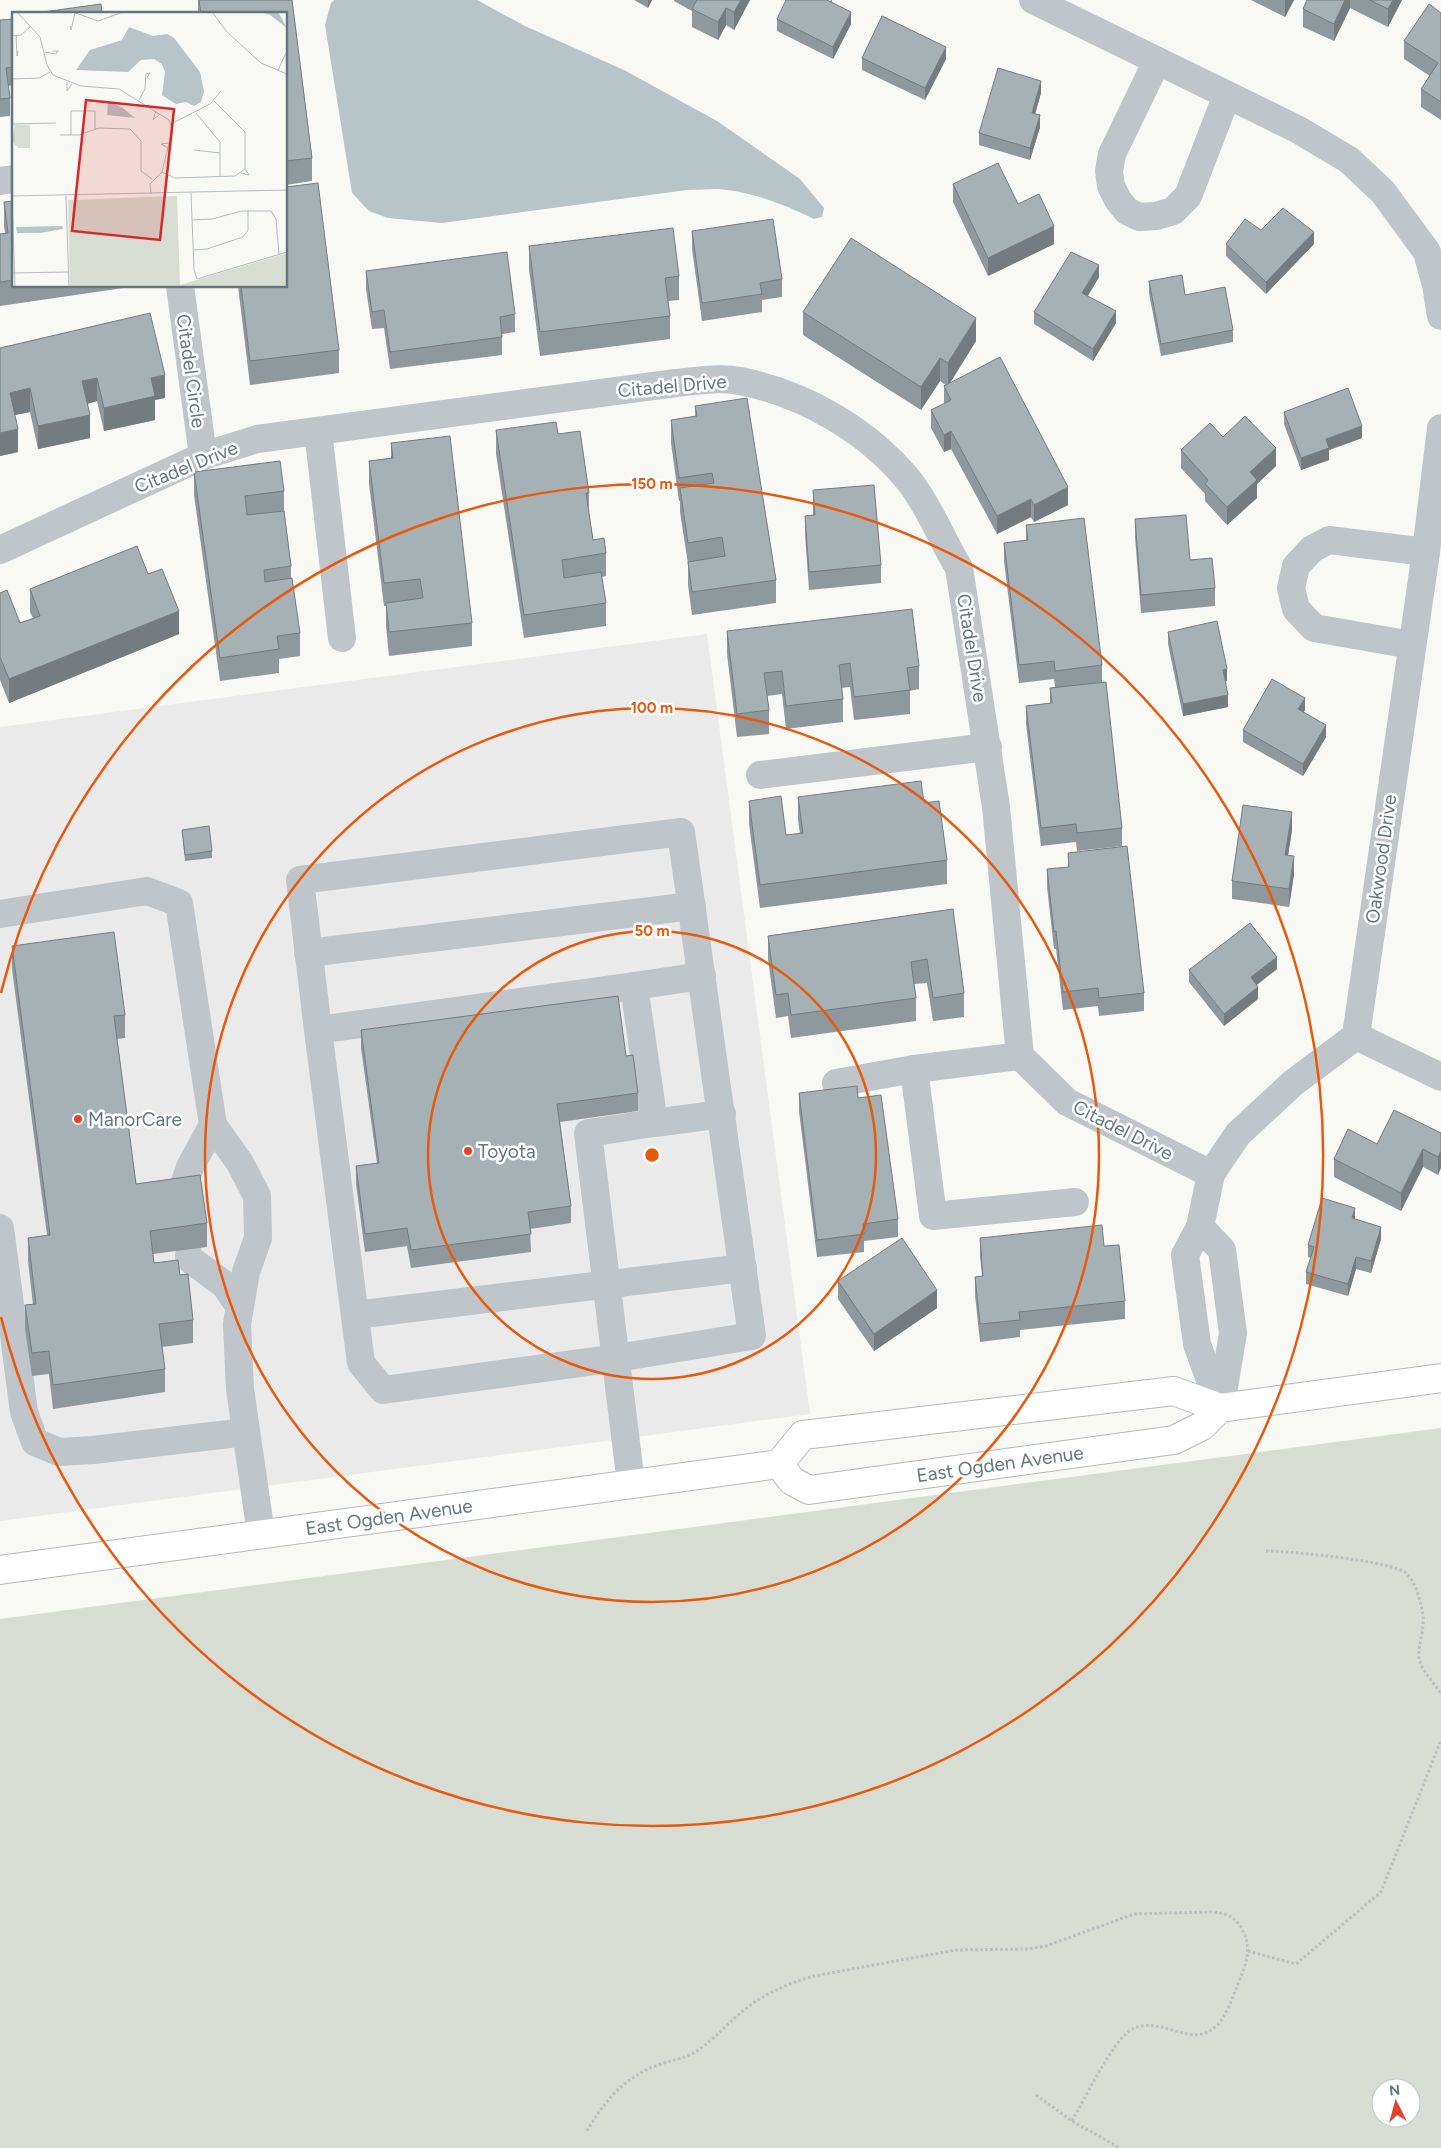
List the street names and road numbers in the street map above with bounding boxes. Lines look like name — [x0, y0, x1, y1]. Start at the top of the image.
street label: Citadel Circle — [172, 313, 210, 429]
street label: Citadel Drive — [617, 370, 727, 402]
street label: Citadel Drive — [131, 436, 241, 498]
street label: Citadel Drive — [952, 592, 992, 704]
street label: Oakwood Drive — [1361, 793, 1401, 925]
street label: Citadel Drive — [1069, 1095, 1177, 1165]
street label: East Ogden Avenue — [915, 1441, 1085, 1487]
street label: East Ogden Avenue — [304, 1494, 474, 1540]

